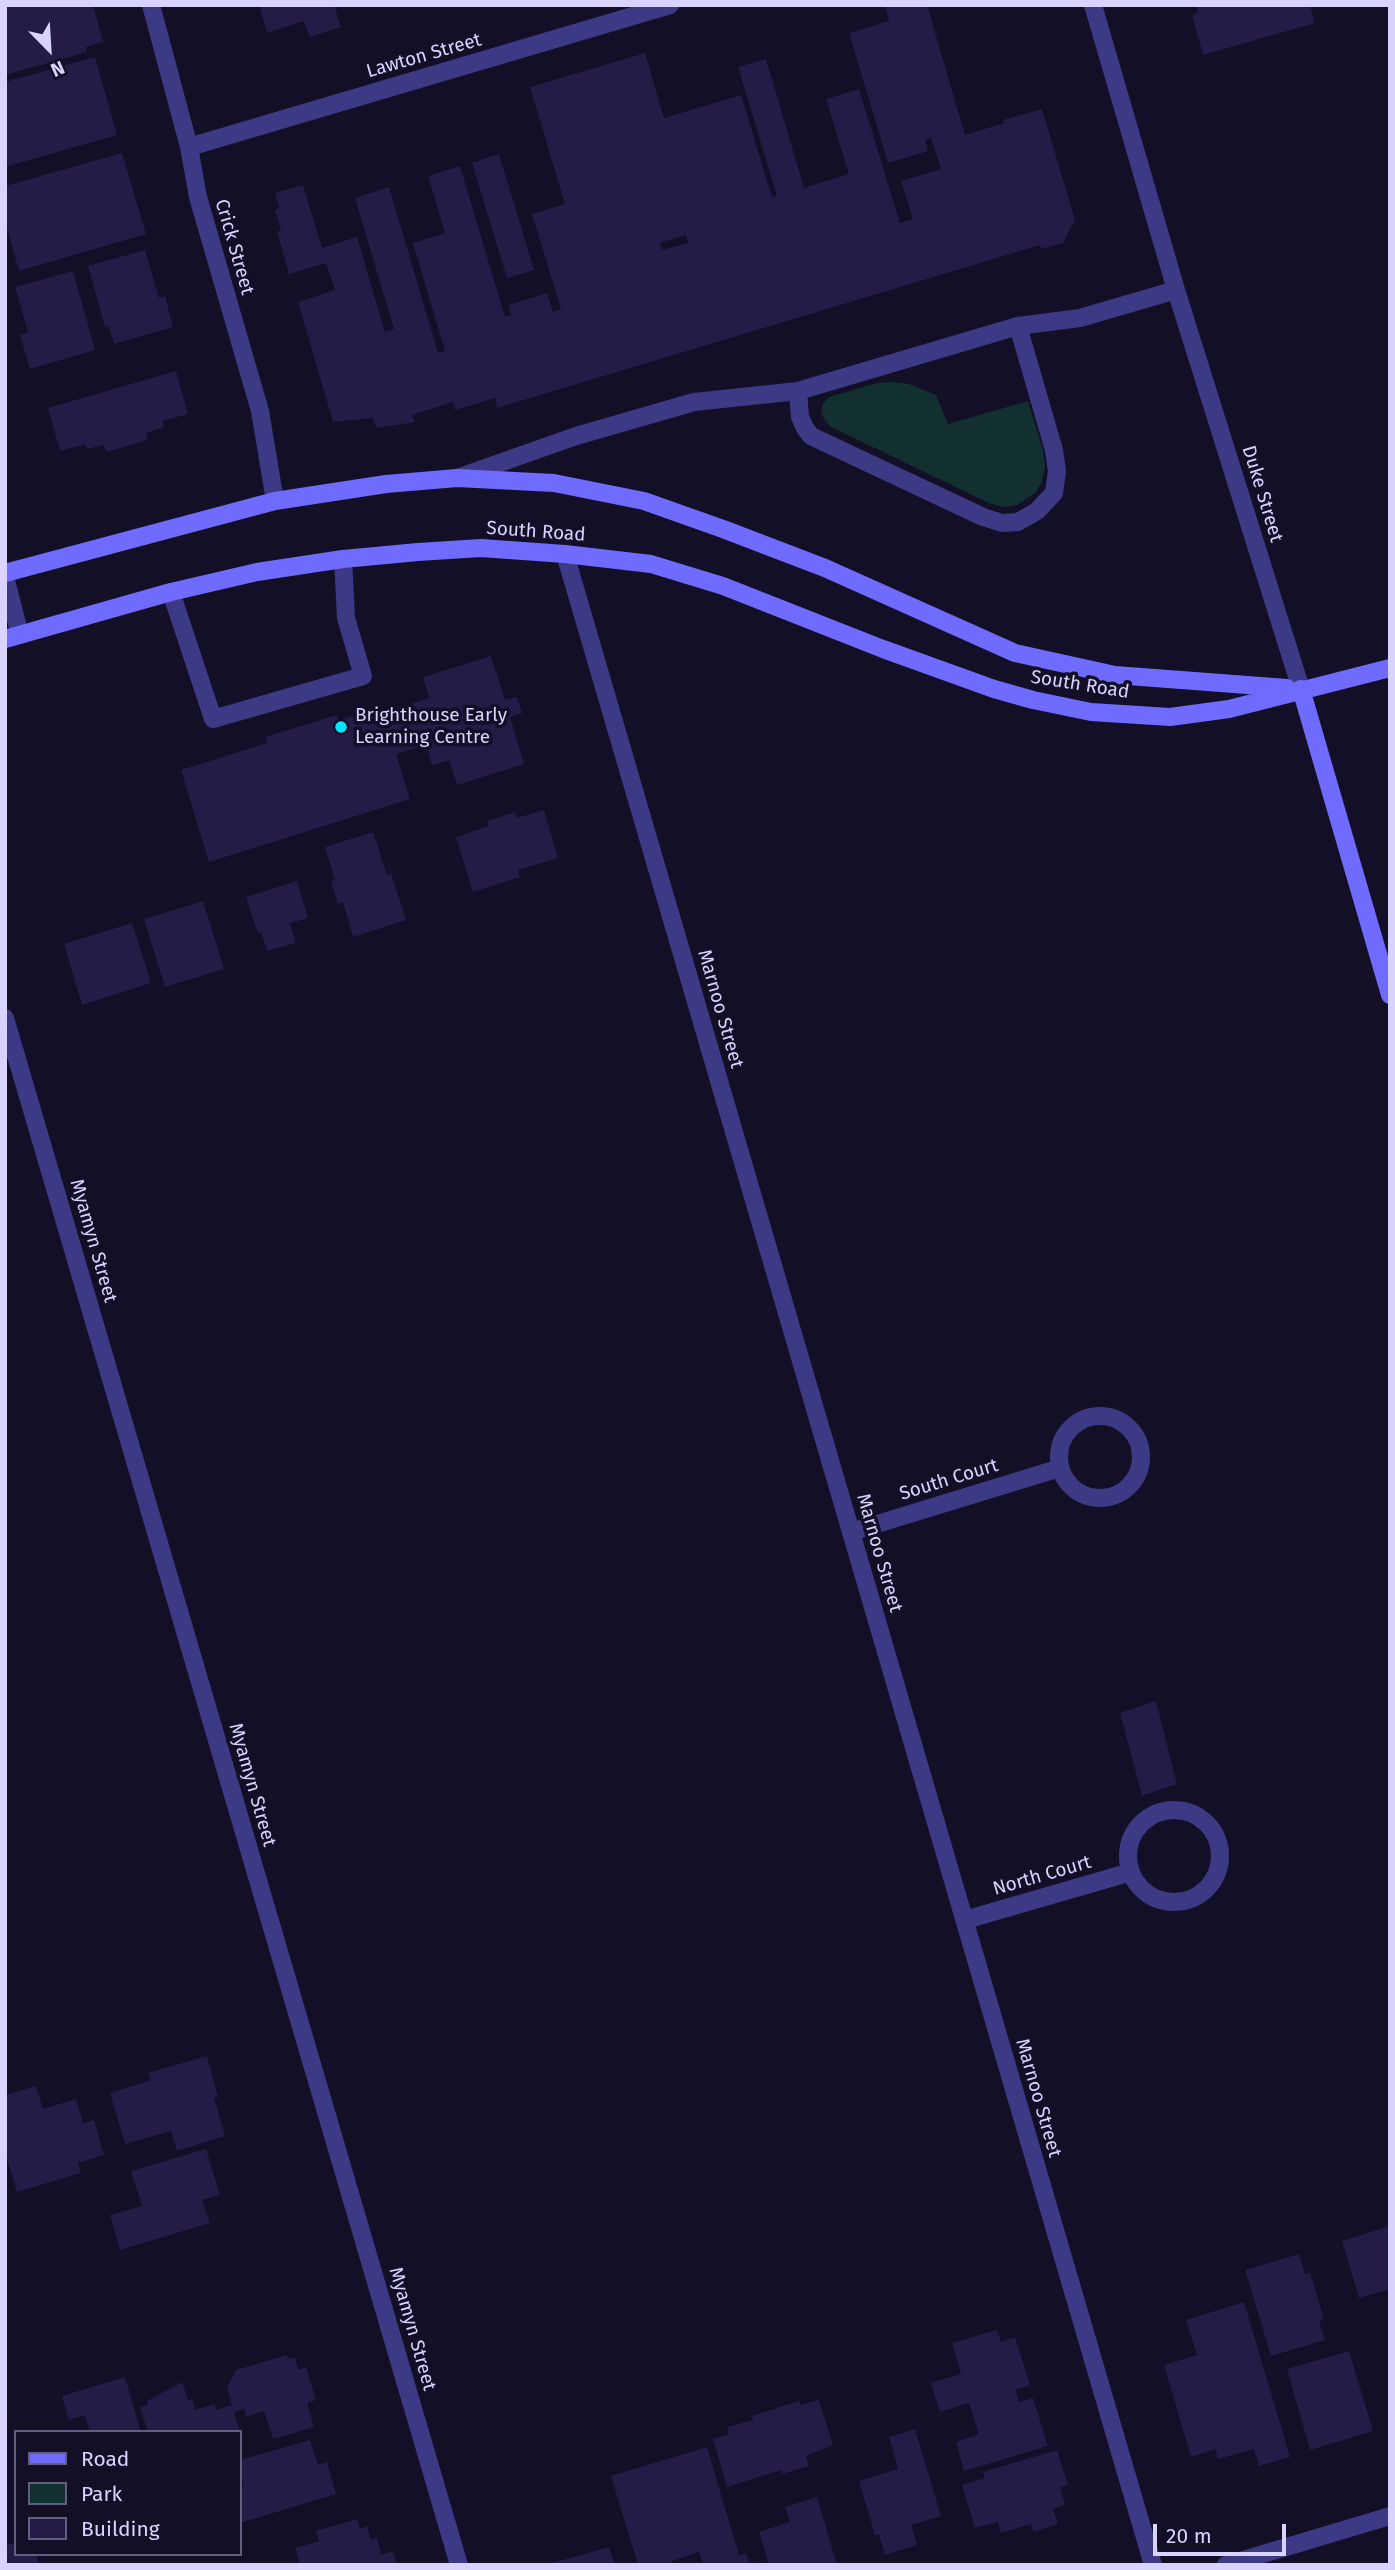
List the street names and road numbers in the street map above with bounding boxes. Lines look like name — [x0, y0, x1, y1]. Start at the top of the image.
street label: Lawton Street — [364, 29, 484, 83]
street label: Crick Street — [209, 197, 259, 297]
street label: Duke Street — [1237, 443, 1287, 545]
street label: South Road — [486, 517, 586, 547]
street label: South Road — [1029, 666, 1131, 704]
street label: Marnoo Street — [692, 947, 748, 1071]
street label: Myamyn Street — [64, 1177, 122, 1305]
street label: South Court — [897, 1454, 1001, 1506]
street label: Marnoo Street — [851, 1491, 907, 1615]
street label: Myamyn Street — [223, 1721, 281, 1849]
street label: North Court — [990, 1851, 1094, 1901]
street label: Marnoo Street — [1010, 2036, 1066, 2160]
street label: Myamyn Street — [383, 2265, 441, 2393]

